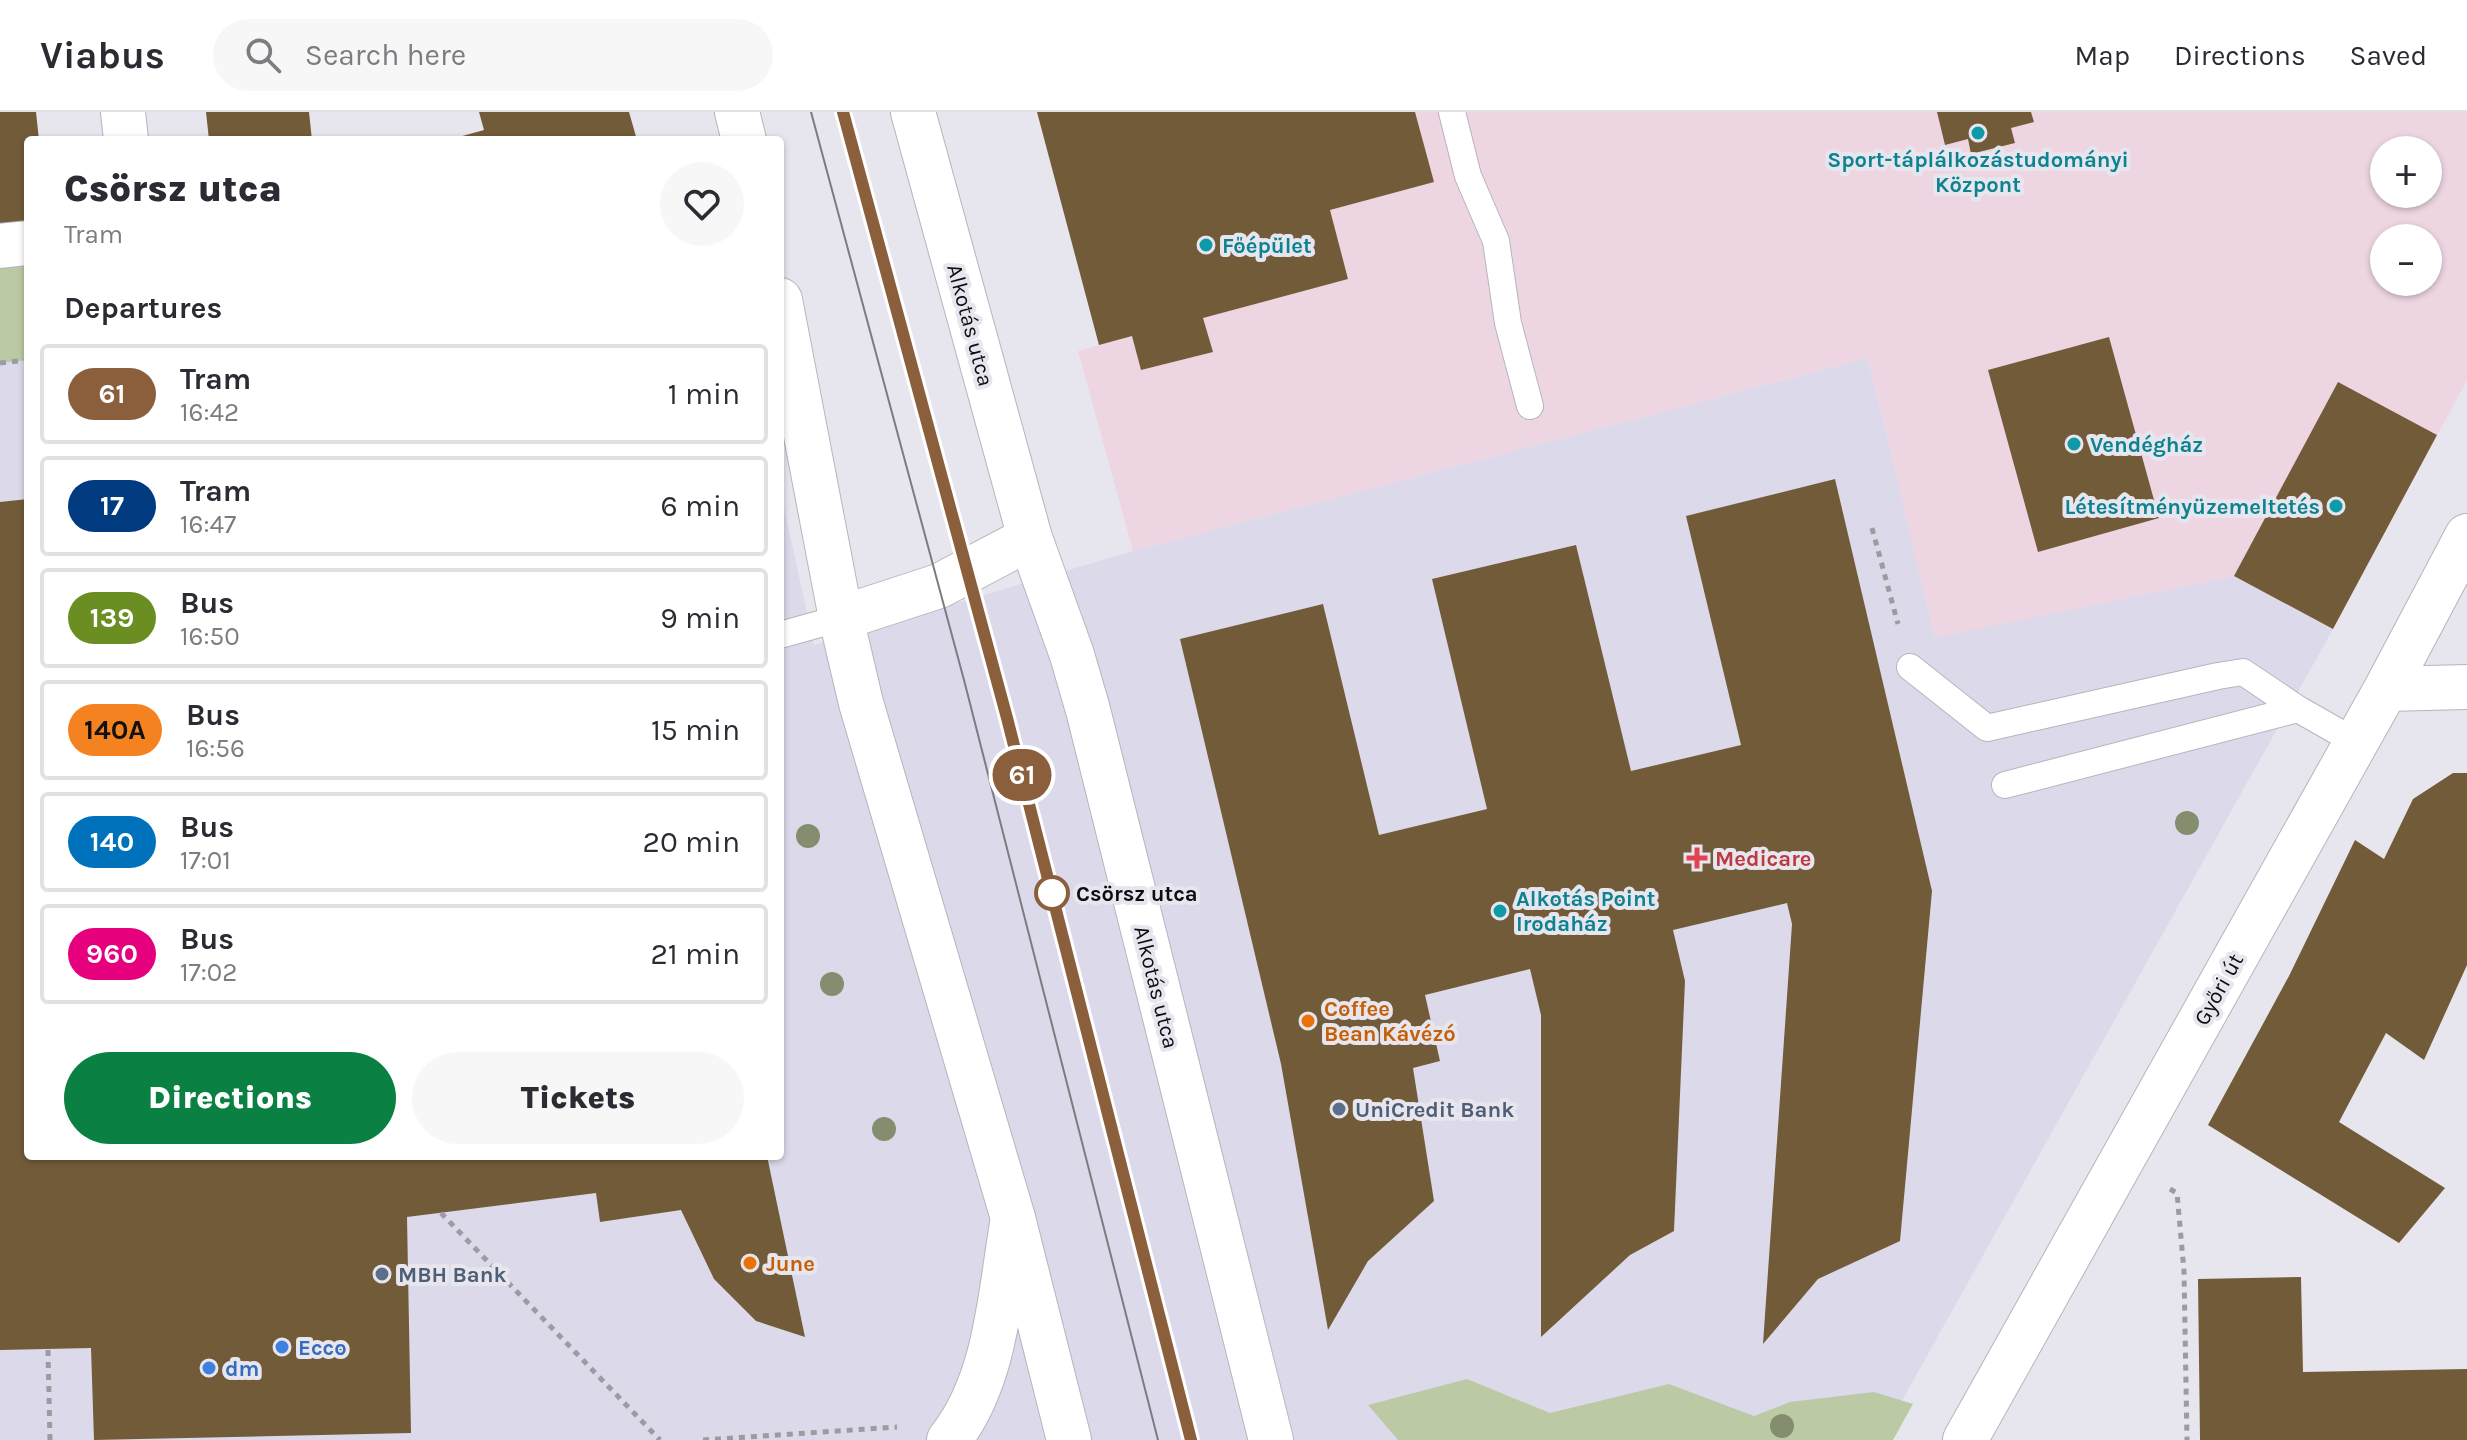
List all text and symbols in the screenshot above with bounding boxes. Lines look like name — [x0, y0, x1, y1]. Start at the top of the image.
search box — [213, 19, 773, 91]
text: Viabus — [40, 33, 165, 78]
icon: search — [241, 33, 285, 77]
text: Search here — [305, 37, 466, 73]
text: Map — [2075, 39, 2130, 72]
text: Directions — [2174, 39, 2306, 72]
text: Saved — [2350, 39, 2427, 72]
marker: Sport-táplálkozástudományi Központ — [1969, 124, 1987, 142]
map controls — [2370, 136, 2442, 296]
button: + — [2370, 136, 2442, 208]
place label: Sport-táplálkozástudományi Központ — [1827, 147, 2129, 198]
button: heart — [660, 162, 744, 246]
text: Csörsz utca — [64, 166, 282, 211]
text: Tram — [64, 219, 123, 250]
button: − — [2370, 224, 2442, 296]
place label: Főépület — [1222, 233, 1312, 259]
marker: Főépület — [1197, 236, 1215, 254]
street label: Alkotás utca — [941, 261, 999, 389]
text: Departures — [64, 290, 222, 326]
text: Tram — [180, 361, 251, 397]
text: 1 min — [668, 376, 740, 412]
text: 61 — [99, 377, 125, 410]
text: 16:42 — [180, 397, 239, 428]
place label: Vendégház — [2090, 432, 2203, 458]
marker: Vendégház — [2065, 435, 2083, 453]
text: Tram — [180, 473, 251, 509]
text: 6 min — [661, 488, 740, 524]
text: 17 — [100, 489, 124, 522]
place label: Létesítményüzemeltetés — [2064, 494, 2320, 520]
marker: Létesítményüzemeltetés — [2327, 497, 2345, 515]
text: 16:47 — [180, 509, 236, 540]
text: Bus — [180, 585, 234, 621]
text: 9 min — [660, 600, 740, 636]
text: 139 — [90, 601, 134, 634]
text: 16:50 — [180, 621, 240, 652]
text: Bus — [186, 697, 240, 733]
text: 15 min — [651, 712, 740, 748]
text: 140A — [84, 713, 146, 746]
text: 16:56 — [186, 733, 245, 764]
line badge: 61 — [986, 749, 1058, 801]
text: 61 — [1009, 758, 1035, 791]
text: Bus — [180, 809, 234, 845]
text: 20 min — [643, 824, 740, 860]
text: 140 — [90, 825, 134, 858]
text: 17:01 — [180, 845, 231, 876]
place label: Medicare — [1715, 846, 1811, 872]
marker: Medicare — [1686, 847, 1708, 869]
marker: Csörsz utca — [1035, 876, 1069, 910]
place label: Csörsz utca — [1076, 881, 1198, 907]
place label: Alkotás Point Irodaház — [1516, 886, 1656, 937]
marker: Alkotás Point Irodaház — [1491, 902, 1509, 920]
text: Bus — [180, 921, 234, 957]
street label: Alkotás utca — [1128, 923, 1184, 1051]
text: 21 min — [650, 936, 740, 972]
text: 960 — [86, 937, 138, 970]
street label: Győri út — [2189, 949, 2249, 1030]
text: 17:02 — [180, 957, 237, 988]
place label: Coffee Bean Kávézó — [1324, 996, 1456, 1047]
marker: Coffee Bean Kávézó — [1299, 1012, 1317, 1030]
button: Directions — [64, 1052, 396, 1144]
button: Tickets — [412, 1052, 744, 1144]
place label: UniCredit Bank — [1355, 1097, 1514, 1123]
marker: UniCredit Bank — [1330, 1100, 1348, 1118]
place label: June — [766, 1251, 815, 1277]
marker: June — [741, 1254, 759, 1272]
place label: MBH Bank — [398, 1262, 506, 1288]
marker: MBH Bank — [373, 1265, 391, 1283]
place label: Ecco — [298, 1335, 347, 1361]
marker: Ecco — [273, 1338, 291, 1356]
place label: dm — [225, 1356, 259, 1382]
marker: dm — [200, 1359, 218, 1377]

